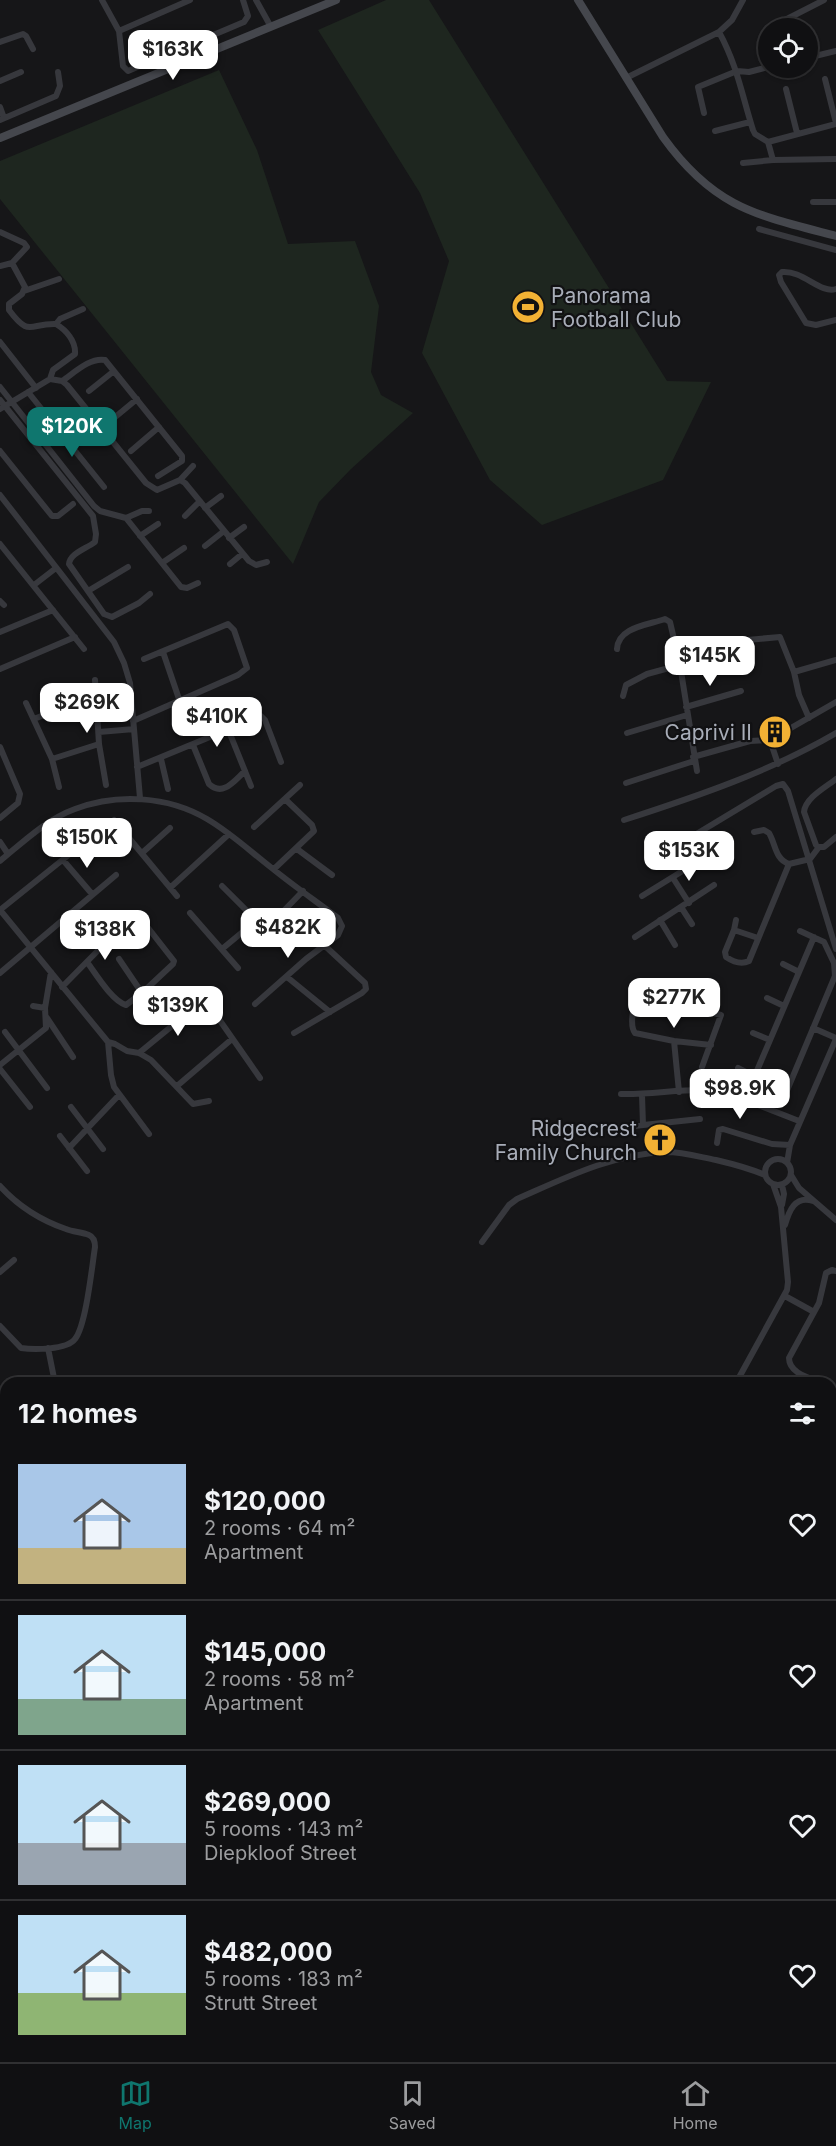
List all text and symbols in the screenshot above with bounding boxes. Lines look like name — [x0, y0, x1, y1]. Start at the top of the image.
map controls — [758, 18, 818, 78]
button: locate — [758, 18, 818, 78]
pin: $163K — [131, 30, 215, 81]
text: $163K — [142, 37, 204, 61]
place label: Panorama Football Club — [551, 283, 681, 332]
sports icon: Panorama Football Club — [510, 289, 546, 325]
pin: $120K — [30, 407, 114, 458]
text: $120K — [41, 414, 103, 438]
pin: $145K — [668, 636, 752, 687]
text: $145K — [679, 643, 741, 667]
pin: $269K — [45, 683, 129, 734]
text: $269K — [54, 690, 120, 714]
pin: $410K — [175, 697, 259, 748]
text: $410K — [186, 704, 248, 728]
building icon: Caprivi II — [757, 714, 793, 750]
place label: Caprivi II — [665, 720, 752, 745]
pin: $150K — [45, 818, 129, 869]
text: $150K — [56, 825, 118, 849]
pin: $153K — [647, 831, 731, 882]
text: $153K — [658, 838, 720, 862]
pin: $482K — [246, 908, 330, 959]
pin: $138K — [63, 910, 147, 961]
text: $482K — [255, 915, 321, 939]
text: $138K — [74, 917, 136, 941]
pin: $277K — [632, 978, 716, 1029]
text: $277K — [642, 985, 706, 1009]
pin: $139K — [136, 986, 220, 1037]
text: $139K — [147, 993, 209, 1017]
pin: $98.9K — [691, 1069, 789, 1120]
text: $98.9K — [704, 1076, 776, 1100]
place label: Ridgecrest Family Church — [495, 1116, 637, 1165]
church icon: Ridgecrest Family Church — [642, 1122, 678, 1158]
icon: filters — [786, 1397, 819, 1430]
text: 12 homes — [18, 1398, 138, 1429]
text: $120,000 — [204, 1485, 326, 1516]
icon: home — [66, 1488, 138, 1560]
icon: heart — [786, 1508, 819, 1541]
text: 2 rooms · 64 m² — [204, 1516, 355, 1540]
text: Apartment — [204, 1540, 303, 1564]
text: $145,000 — [204, 1636, 326, 1667]
icon: home — [66, 1639, 138, 1711]
icon: heart — [786, 1659, 819, 1692]
text: 2 rooms · 58 m² — [204, 1667, 355, 1691]
text: Apartment — [204, 1691, 303, 1715]
text: $269,000 — [204, 1786, 331, 1817]
icon: home — [66, 1789, 138, 1861]
icon: heart — [786, 1809, 819, 1842]
text: 5 rooms · 143 m² — [204, 1817, 363, 1841]
text: Diepkloof Street — [204, 1841, 356, 1865]
text: $482,000 — [204, 1936, 332, 1967]
icon: home — [66, 1939, 138, 2011]
icon: heart — [786, 1959, 819, 1992]
text: 5 rooms · 183 m² — [204, 1967, 363, 1991]
text: Strutt Street — [204, 1991, 317, 2015]
tab: Map — [119, 2077, 152, 2133]
tab: Saved — [389, 2077, 436, 2133]
tab: Home — [673, 2077, 717, 2133]

